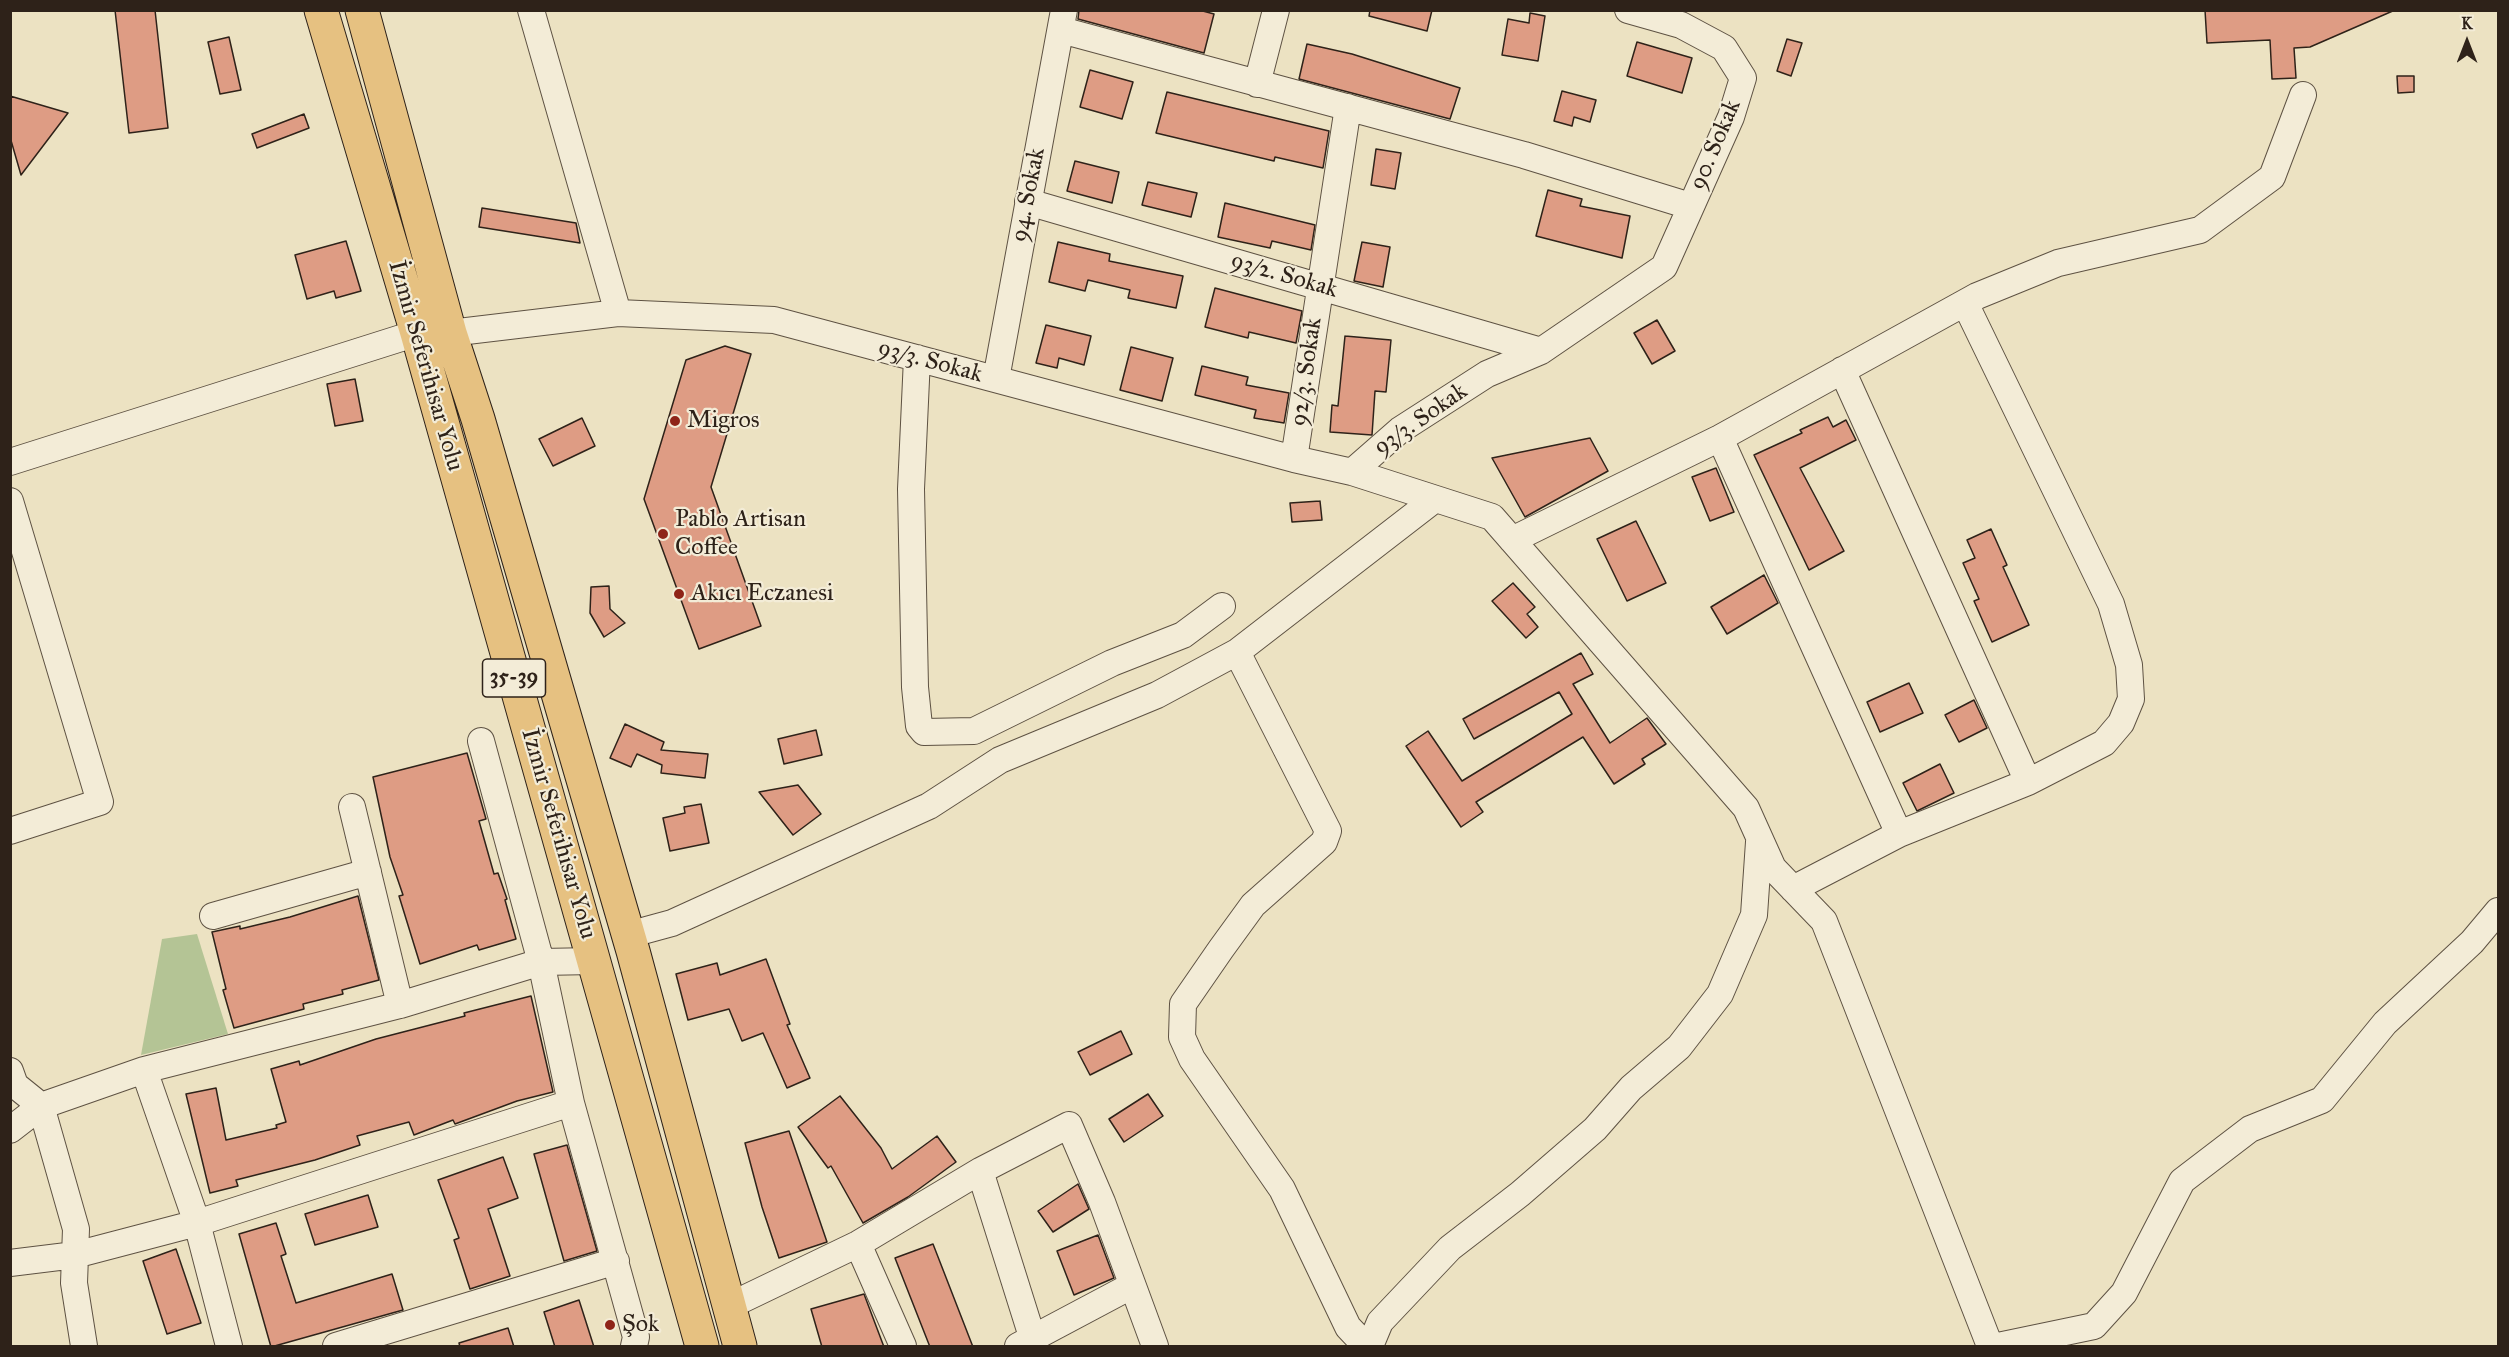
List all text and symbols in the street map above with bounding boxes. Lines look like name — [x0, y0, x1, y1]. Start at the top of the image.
north arrow — [2437, 12, 2497, 72]
text: K — [2461, 14, 2473, 33]
street label: 90. Sokak — [1684, 95, 1748, 195]
street label: 94. Sokak — [1006, 145, 1052, 245]
street label: 93/2. Sokak — [1227, 247, 1341, 305]
street label: İzmir Seferihisar Yolu — [381, 257, 469, 475]
street label: 92/3. Sokak — [1285, 316, 1329, 428]
street label: 93/3. Sokak — [875, 334, 985, 390]
street label: 93/3. Sokak — [1369, 377, 1473, 463]
place label: Migros — [687, 407, 759, 435]
marker: Migros — [668, 414, 682, 428]
place label: Pablo Artisan Coffee — [675, 506, 806, 562]
marker: Pablo Artisan Coffee — [656, 527, 670, 541]
place label: Akıcı Eczanesi — [691, 580, 834, 608]
marker: Akıcı Eczanesi — [672, 587, 686, 601]
road number: 35-39 — [482, 659, 546, 697]
street label: İzmir Seferihisar Yolu — [514, 725, 602, 943]
place label: Şok — [622, 1311, 659, 1339]
marker: Şok — [603, 1318, 617, 1332]

